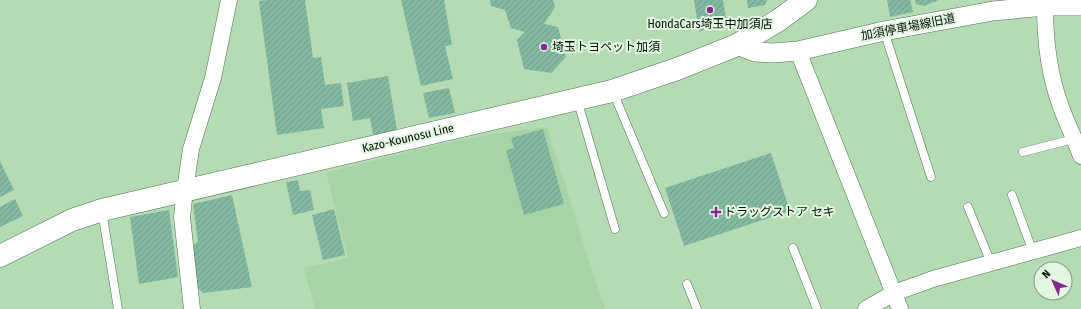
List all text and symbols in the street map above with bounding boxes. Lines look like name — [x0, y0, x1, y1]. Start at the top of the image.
marker: HondaCars埼玉中加須店 — [705, 5, 715, 15]
street label: 加須停車場線旧道 — [860, 11, 956, 43]
place label: HondaCars埼玉中加須店 — [647, 17, 773, 31]
place label: 埼玉トヨペット加須 — [552, 40, 660, 54]
marker: 埼玉トヨペット加須 — [539, 42, 549, 52]
street label: Kazo-Kounosu Line — [361, 121, 455, 155]
place label: ドラッグストア セキ — [724, 205, 835, 219]
marker: ドラッグストア セキ — [711, 207, 721, 217]
north arrow — [1033, 261, 1073, 301]
text: N — [1039, 267, 1053, 281]

